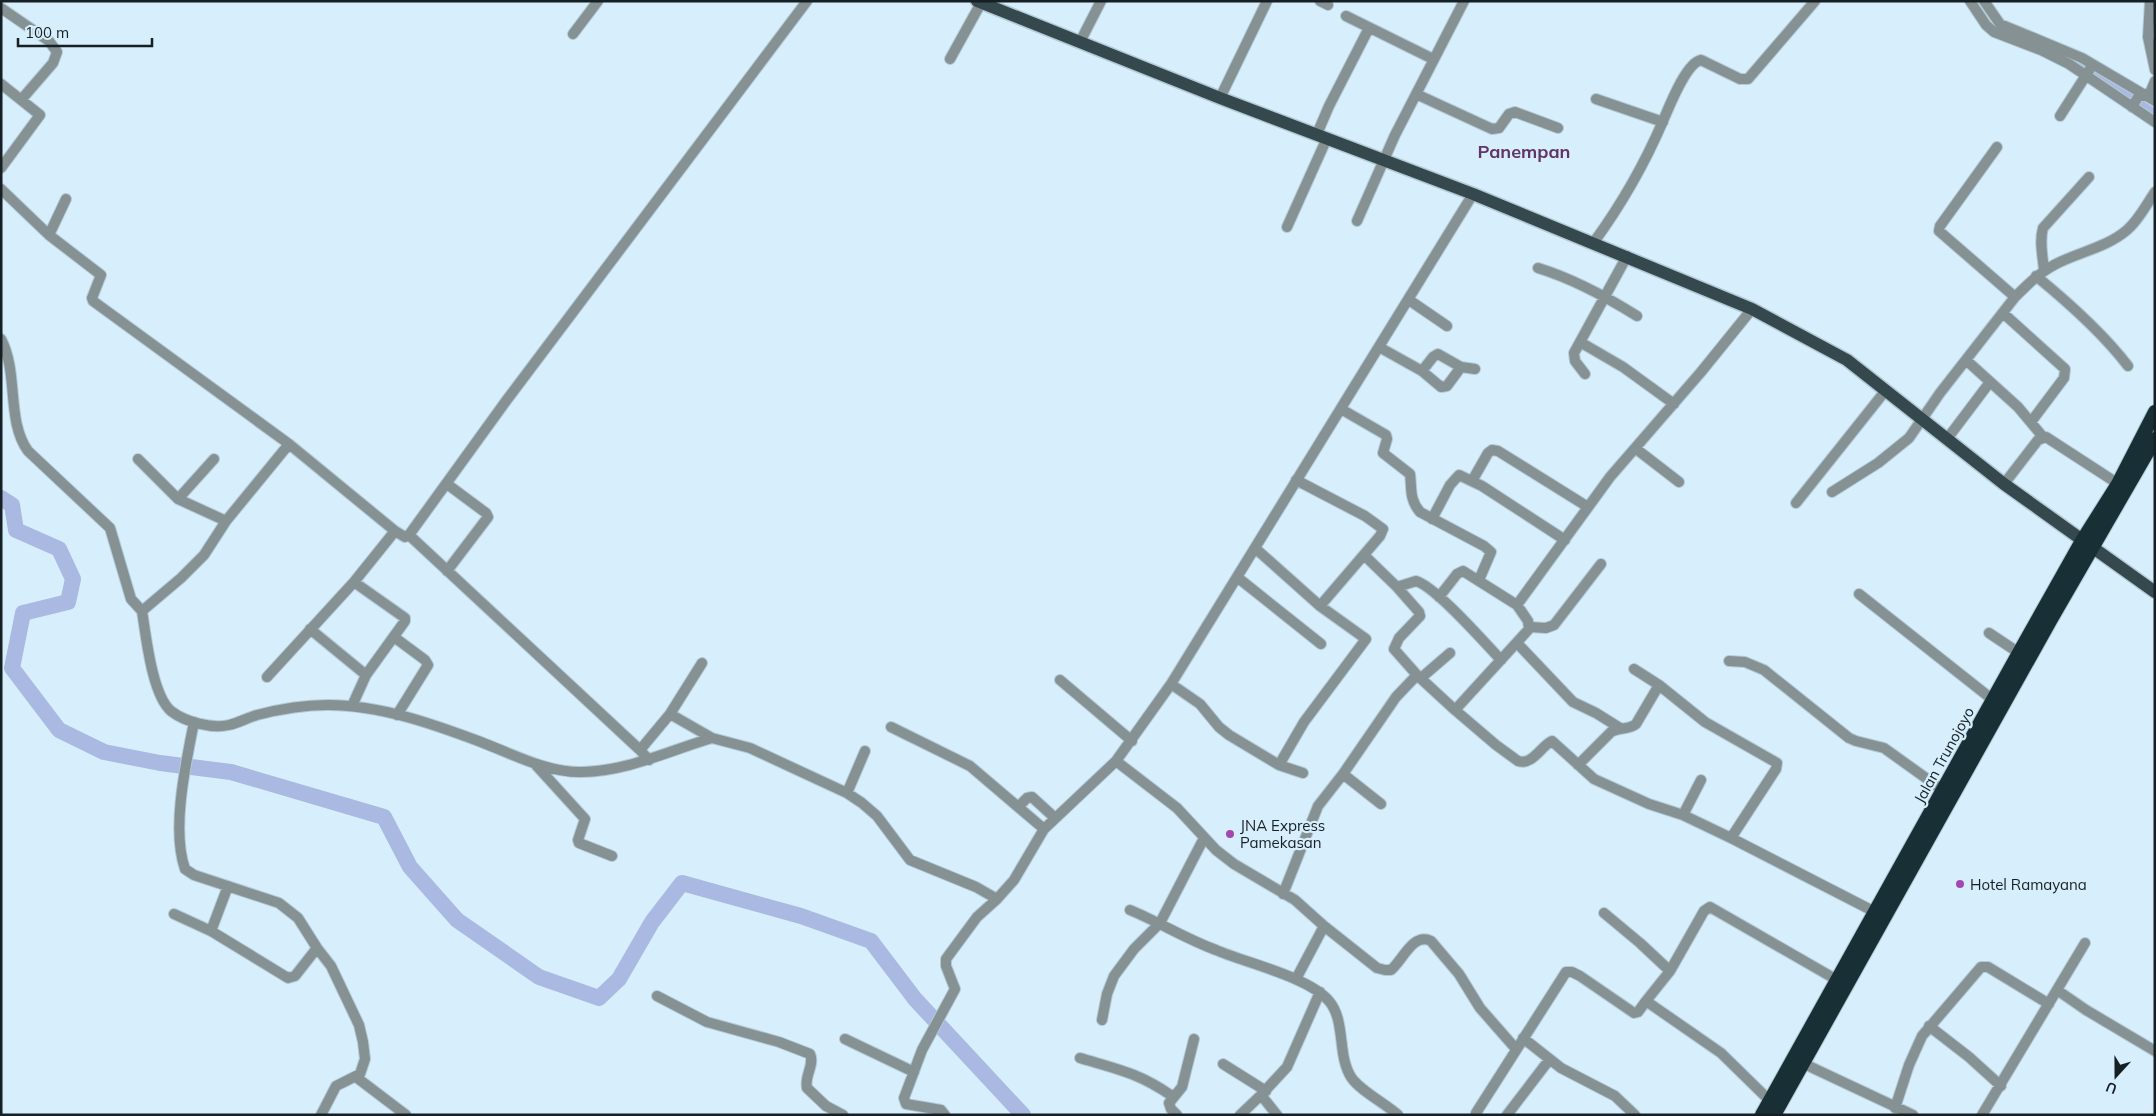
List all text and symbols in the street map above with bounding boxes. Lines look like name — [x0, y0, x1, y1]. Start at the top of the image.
scale bar — [18, 15, 151, 47]
text: 100 m — [25, 23, 69, 42]
district label: Panempan — [1478, 140, 1570, 163]
street label: Jalan Trunojoyo — [1910, 704, 1978, 806]
place label: JNA Express Pamekasan — [1240, 816, 1325, 852]
marker: JNA Express Pamekasan — [1224, 828, 1236, 840]
place label: Hotel Ramayana — [1970, 875, 2087, 894]
marker: Hotel Ramayana — [1954, 878, 1966, 890]
north arrow — [2091, 1051, 2141, 1101]
text: U — [2103, 1078, 2119, 1098]

